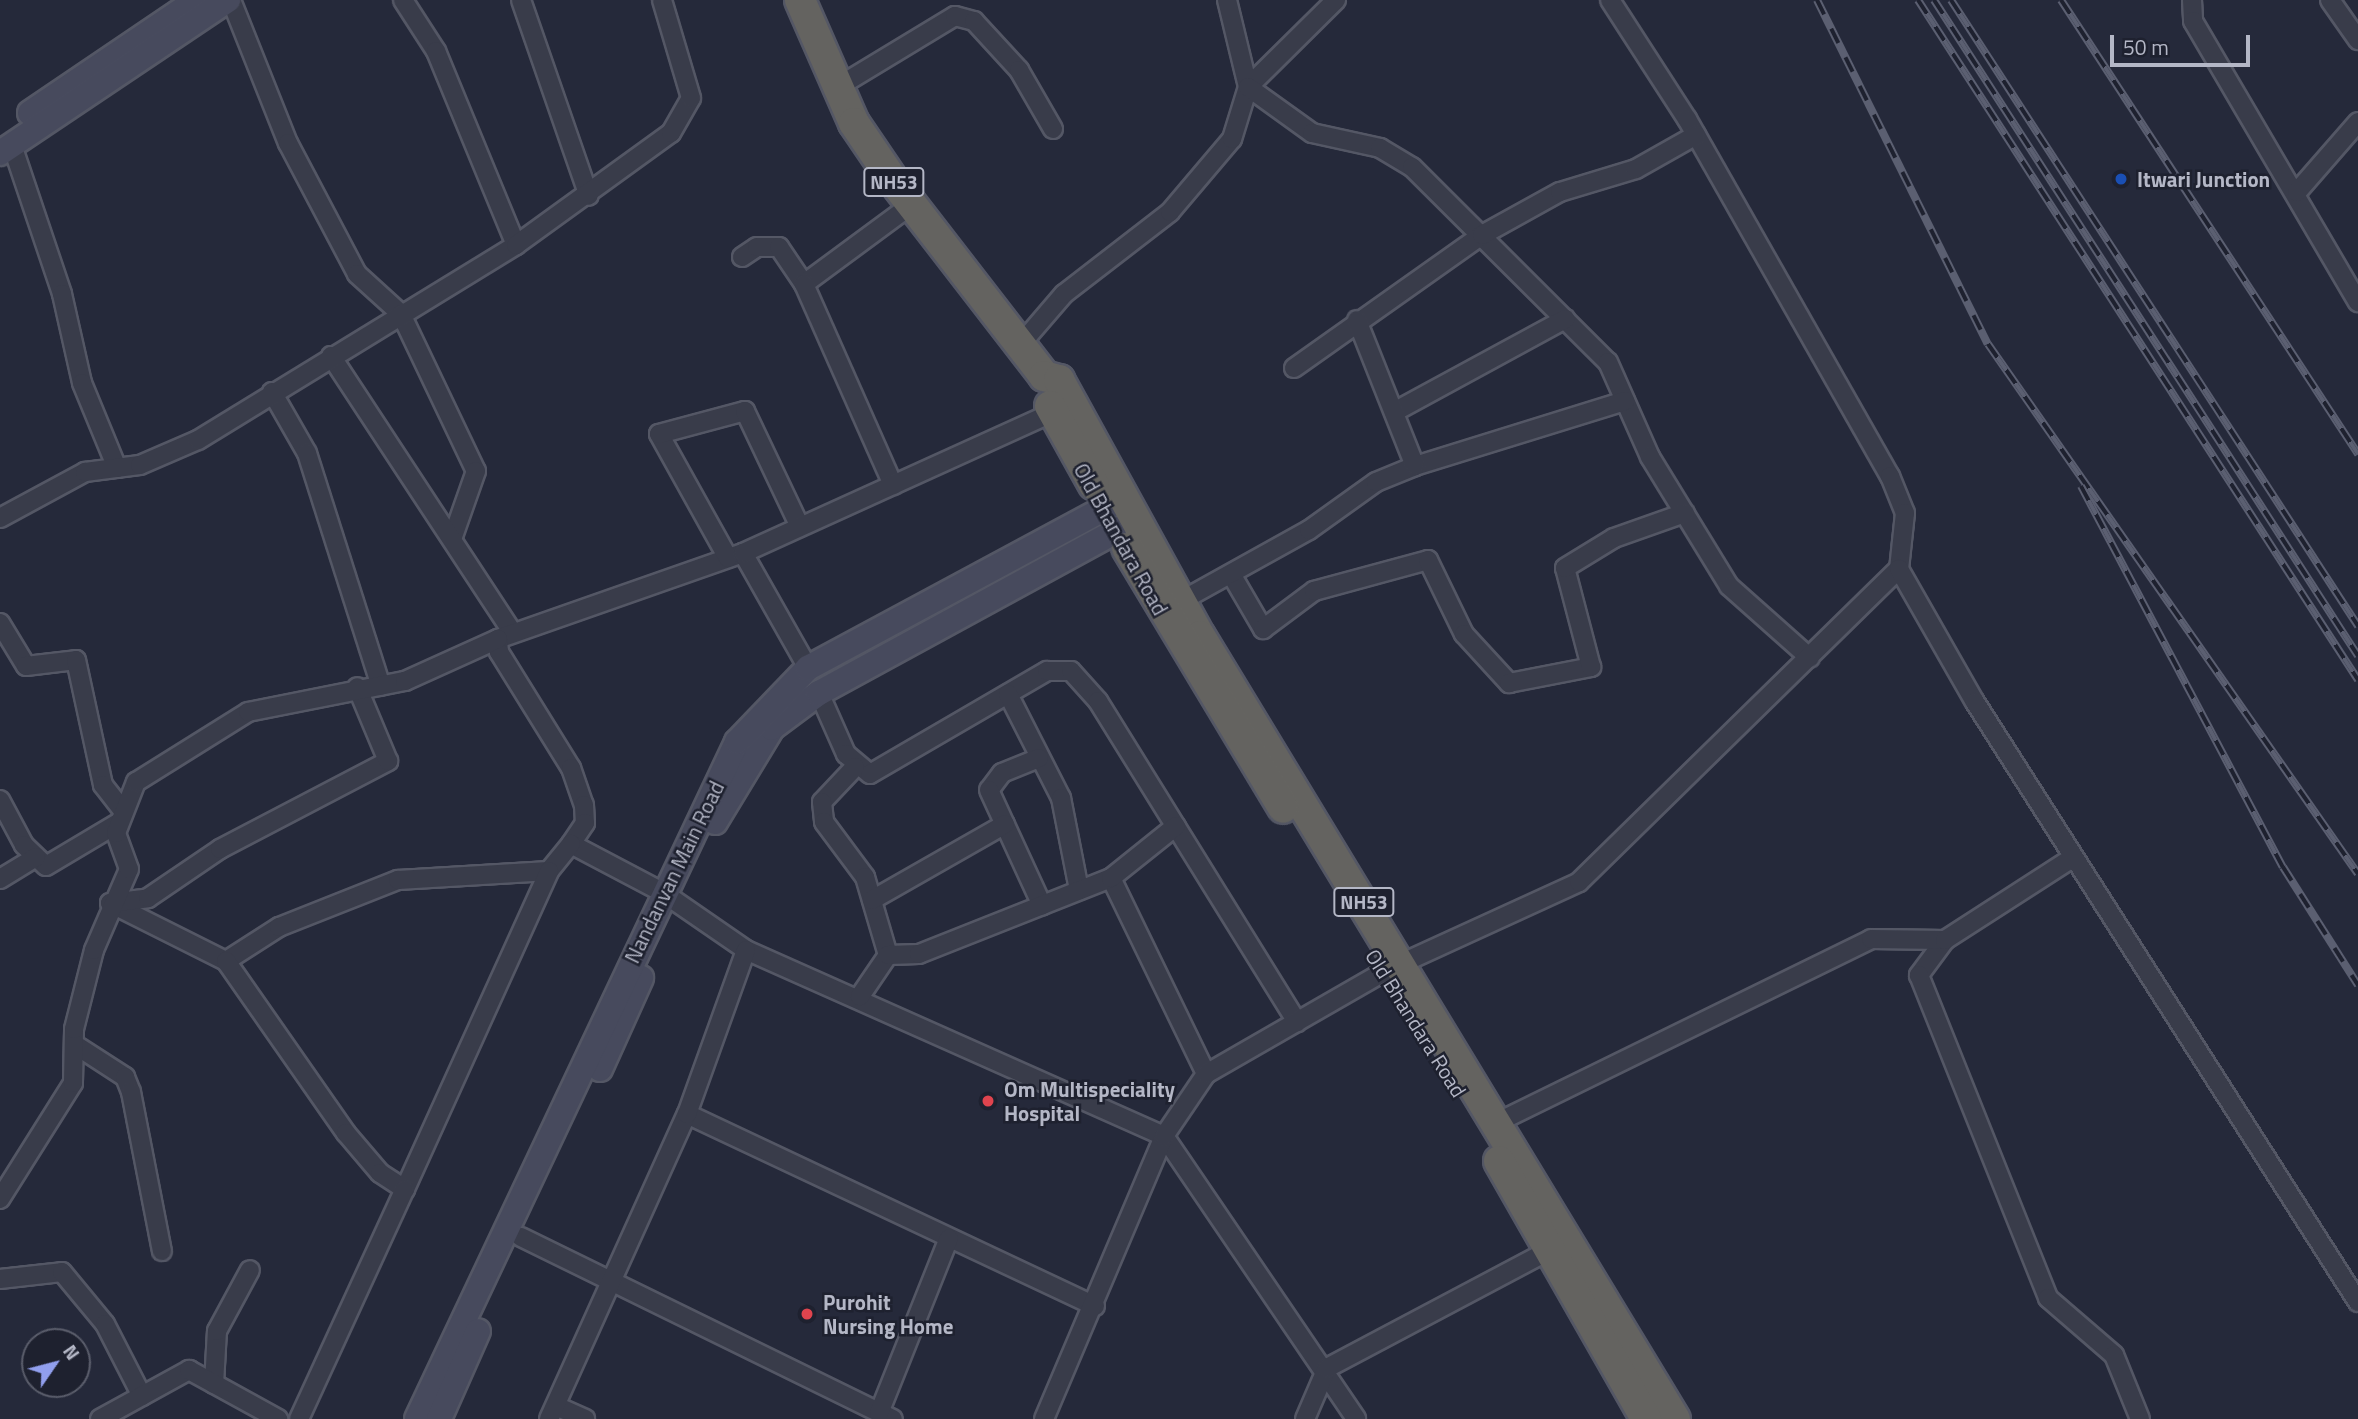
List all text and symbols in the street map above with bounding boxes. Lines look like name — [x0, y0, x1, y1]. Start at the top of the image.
scale bar — [2113, 21, 2253, 65]
text: 50 m — [2123, 31, 2169, 63]
road number: NH53 — [862, 166, 926, 198]
place label: Itwari Junction — [2137, 166, 2270, 192]
marker: Itwari Junction — [2111, 169, 2131, 189]
street label: Old Bhandara Road — [1069, 459, 1173, 619]
street label: Nandanvan Main Road — [619, 777, 729, 967]
road number: NH53 — [1332, 887, 1396, 918]
street label: Old Bhandara Road — [1360, 944, 1472, 1102]
place label: Om Multispeciality Hospital — [1004, 1076, 1175, 1126]
marker: Om Multispeciality Hospital — [978, 1091, 998, 1111]
place label: Purohit Nursing Home — [823, 1289, 953, 1339]
marker: Purohit Nursing Home — [797, 1304, 817, 1324]
north arrow — [21, 1328, 91, 1398]
text: N — [56, 1338, 88, 1366]

